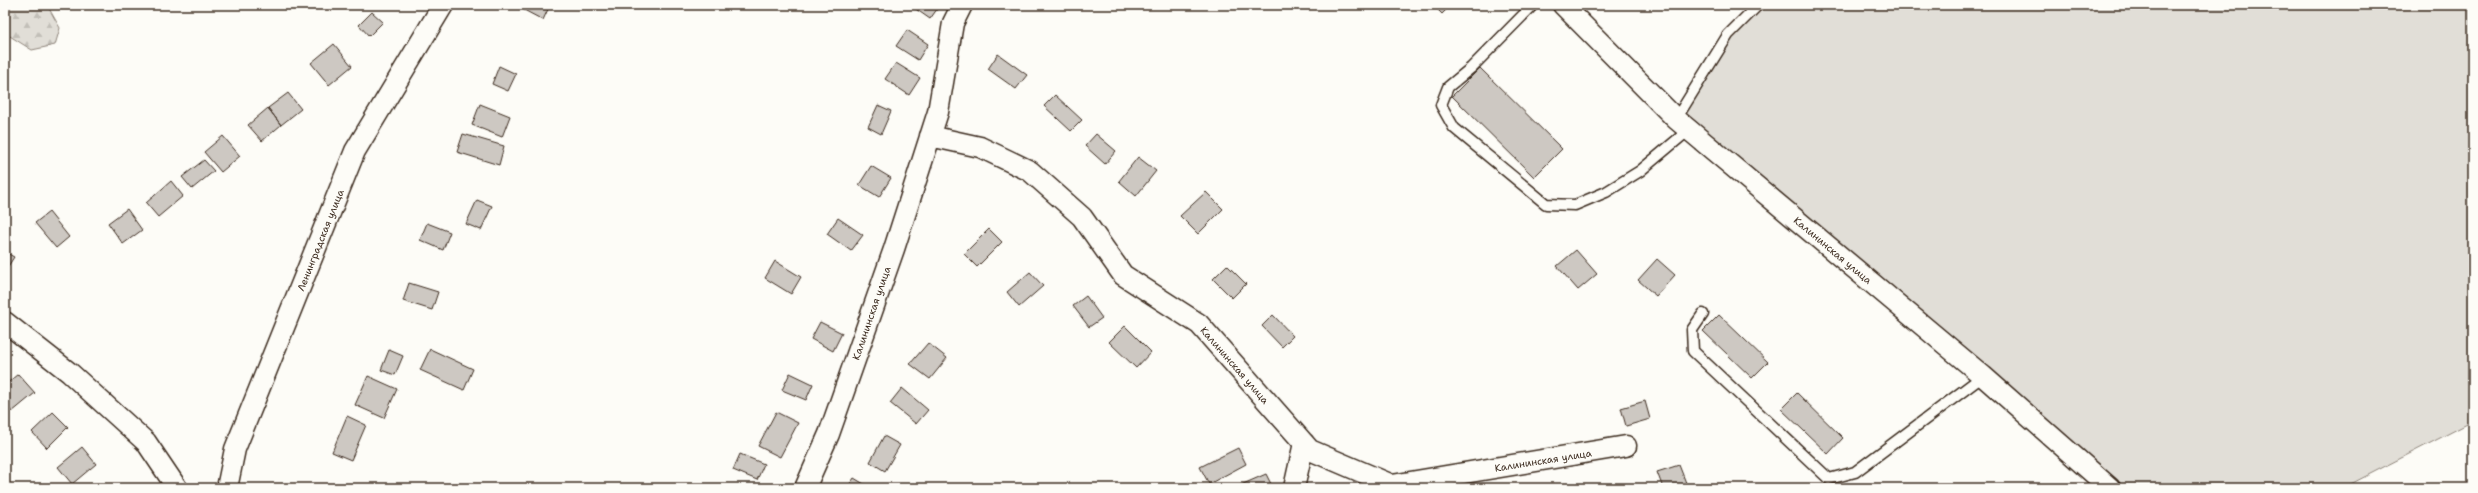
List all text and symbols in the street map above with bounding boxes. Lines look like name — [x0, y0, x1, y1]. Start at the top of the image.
street label: Ленинградская улица — [294, 187, 347, 293]
street label: Калининская улица — [1791, 214, 1875, 287]
street label: Калининская улица — [849, 264, 894, 362]
street label: Калининская улица — [1198, 324, 1272, 407]
street label: Калининская улица — [1494, 446, 1593, 475]

